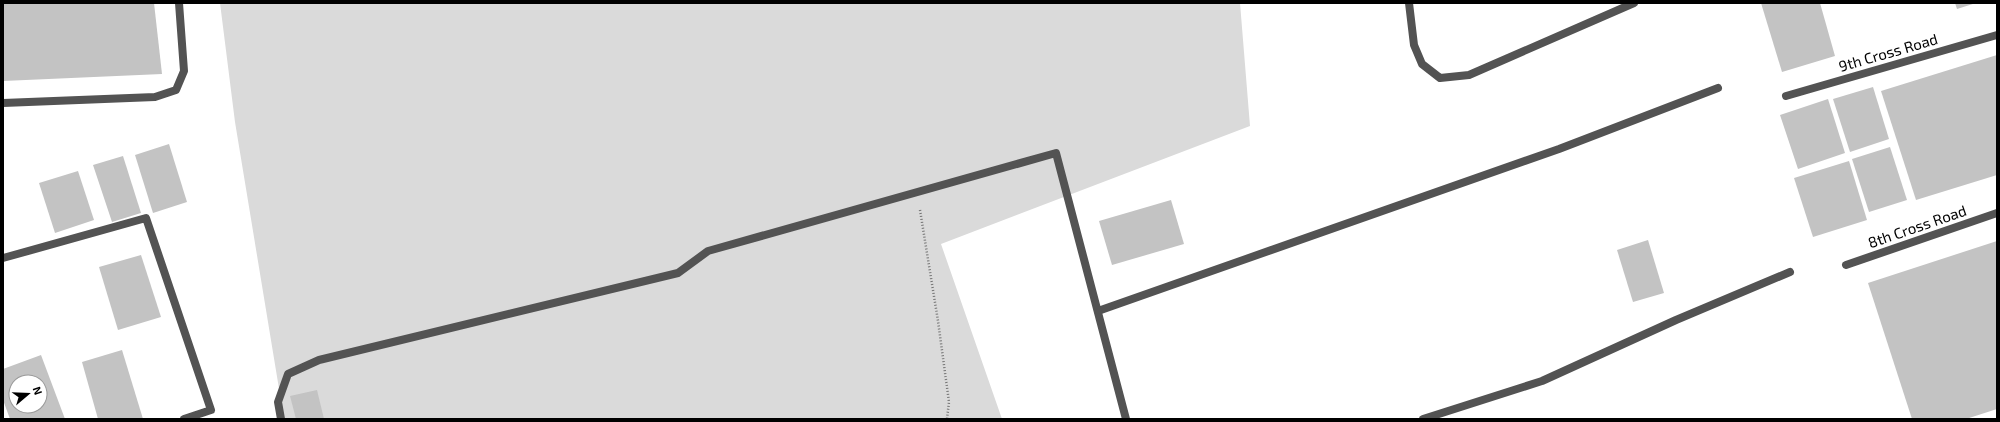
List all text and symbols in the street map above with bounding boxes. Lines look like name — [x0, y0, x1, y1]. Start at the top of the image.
street label: 9th Cross Road — [1836, 29, 1940, 75]
street label: 8th Cross Road — [1865, 201, 1969, 251]
north arrow — [8, 374, 48, 414]
text: N — [30, 385, 45, 397]

